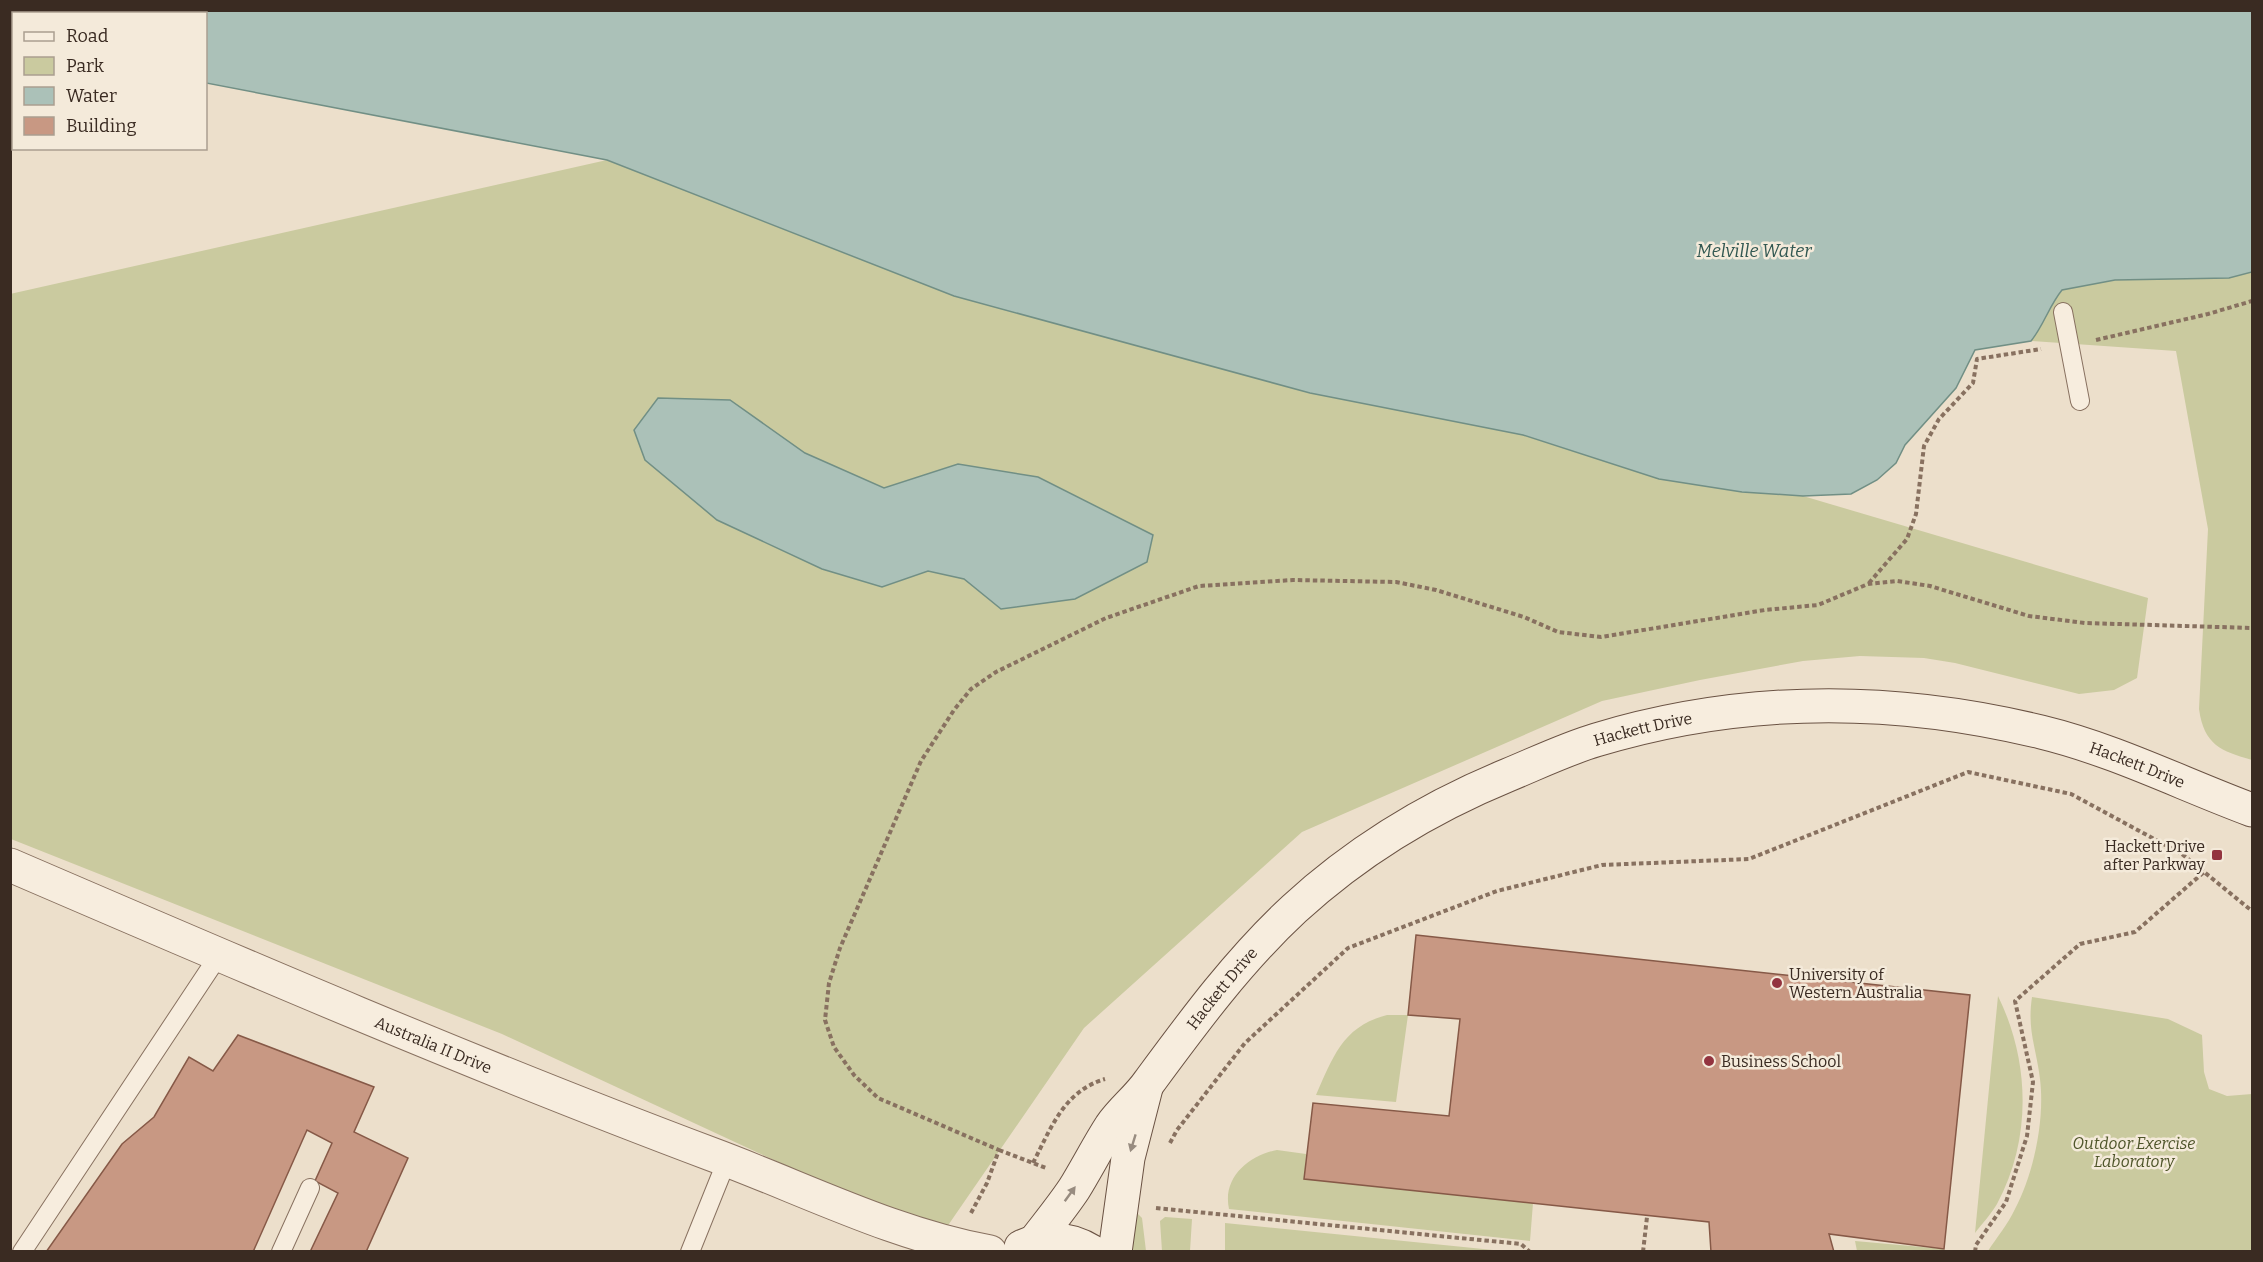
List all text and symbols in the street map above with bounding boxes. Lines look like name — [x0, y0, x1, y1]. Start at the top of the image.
legend — [12, 12, 207, 150]
text: Road — [66, 25, 109, 47]
text: Park — [66, 55, 105, 77]
text: Water — [66, 85, 117, 107]
text: Building — [66, 115, 137, 137]
water label: Melville Water — [1696, 240, 1812, 262]
street label: Hackett Drive — [1591, 709, 1694, 750]
street label: Hackett Drive — [2087, 738, 2188, 792]
place label: Hackett Drive after Parkway — [2103, 837, 2206, 874]
marker: Hackett Drive after Parkway — [2210, 848, 2224, 862]
street label: Hackett Drive — [1183, 943, 1261, 1033]
place label: University of Western Australia — [1789, 965, 1923, 1002]
marker: University of Western Australia — [1770, 976, 1784, 990]
street label: Australia II Drive — [372, 1012, 495, 1077]
place label: Business School — [1721, 1052, 1841, 1071]
marker: Business School — [1702, 1054, 1716, 1068]
one-way arrow — [1128, 1134, 1137, 1152]
park label: Outdoor Exercise Laboratory — [2073, 1134, 2195, 1171]
one-way arrow — [1063, 1187, 1075, 1202]

